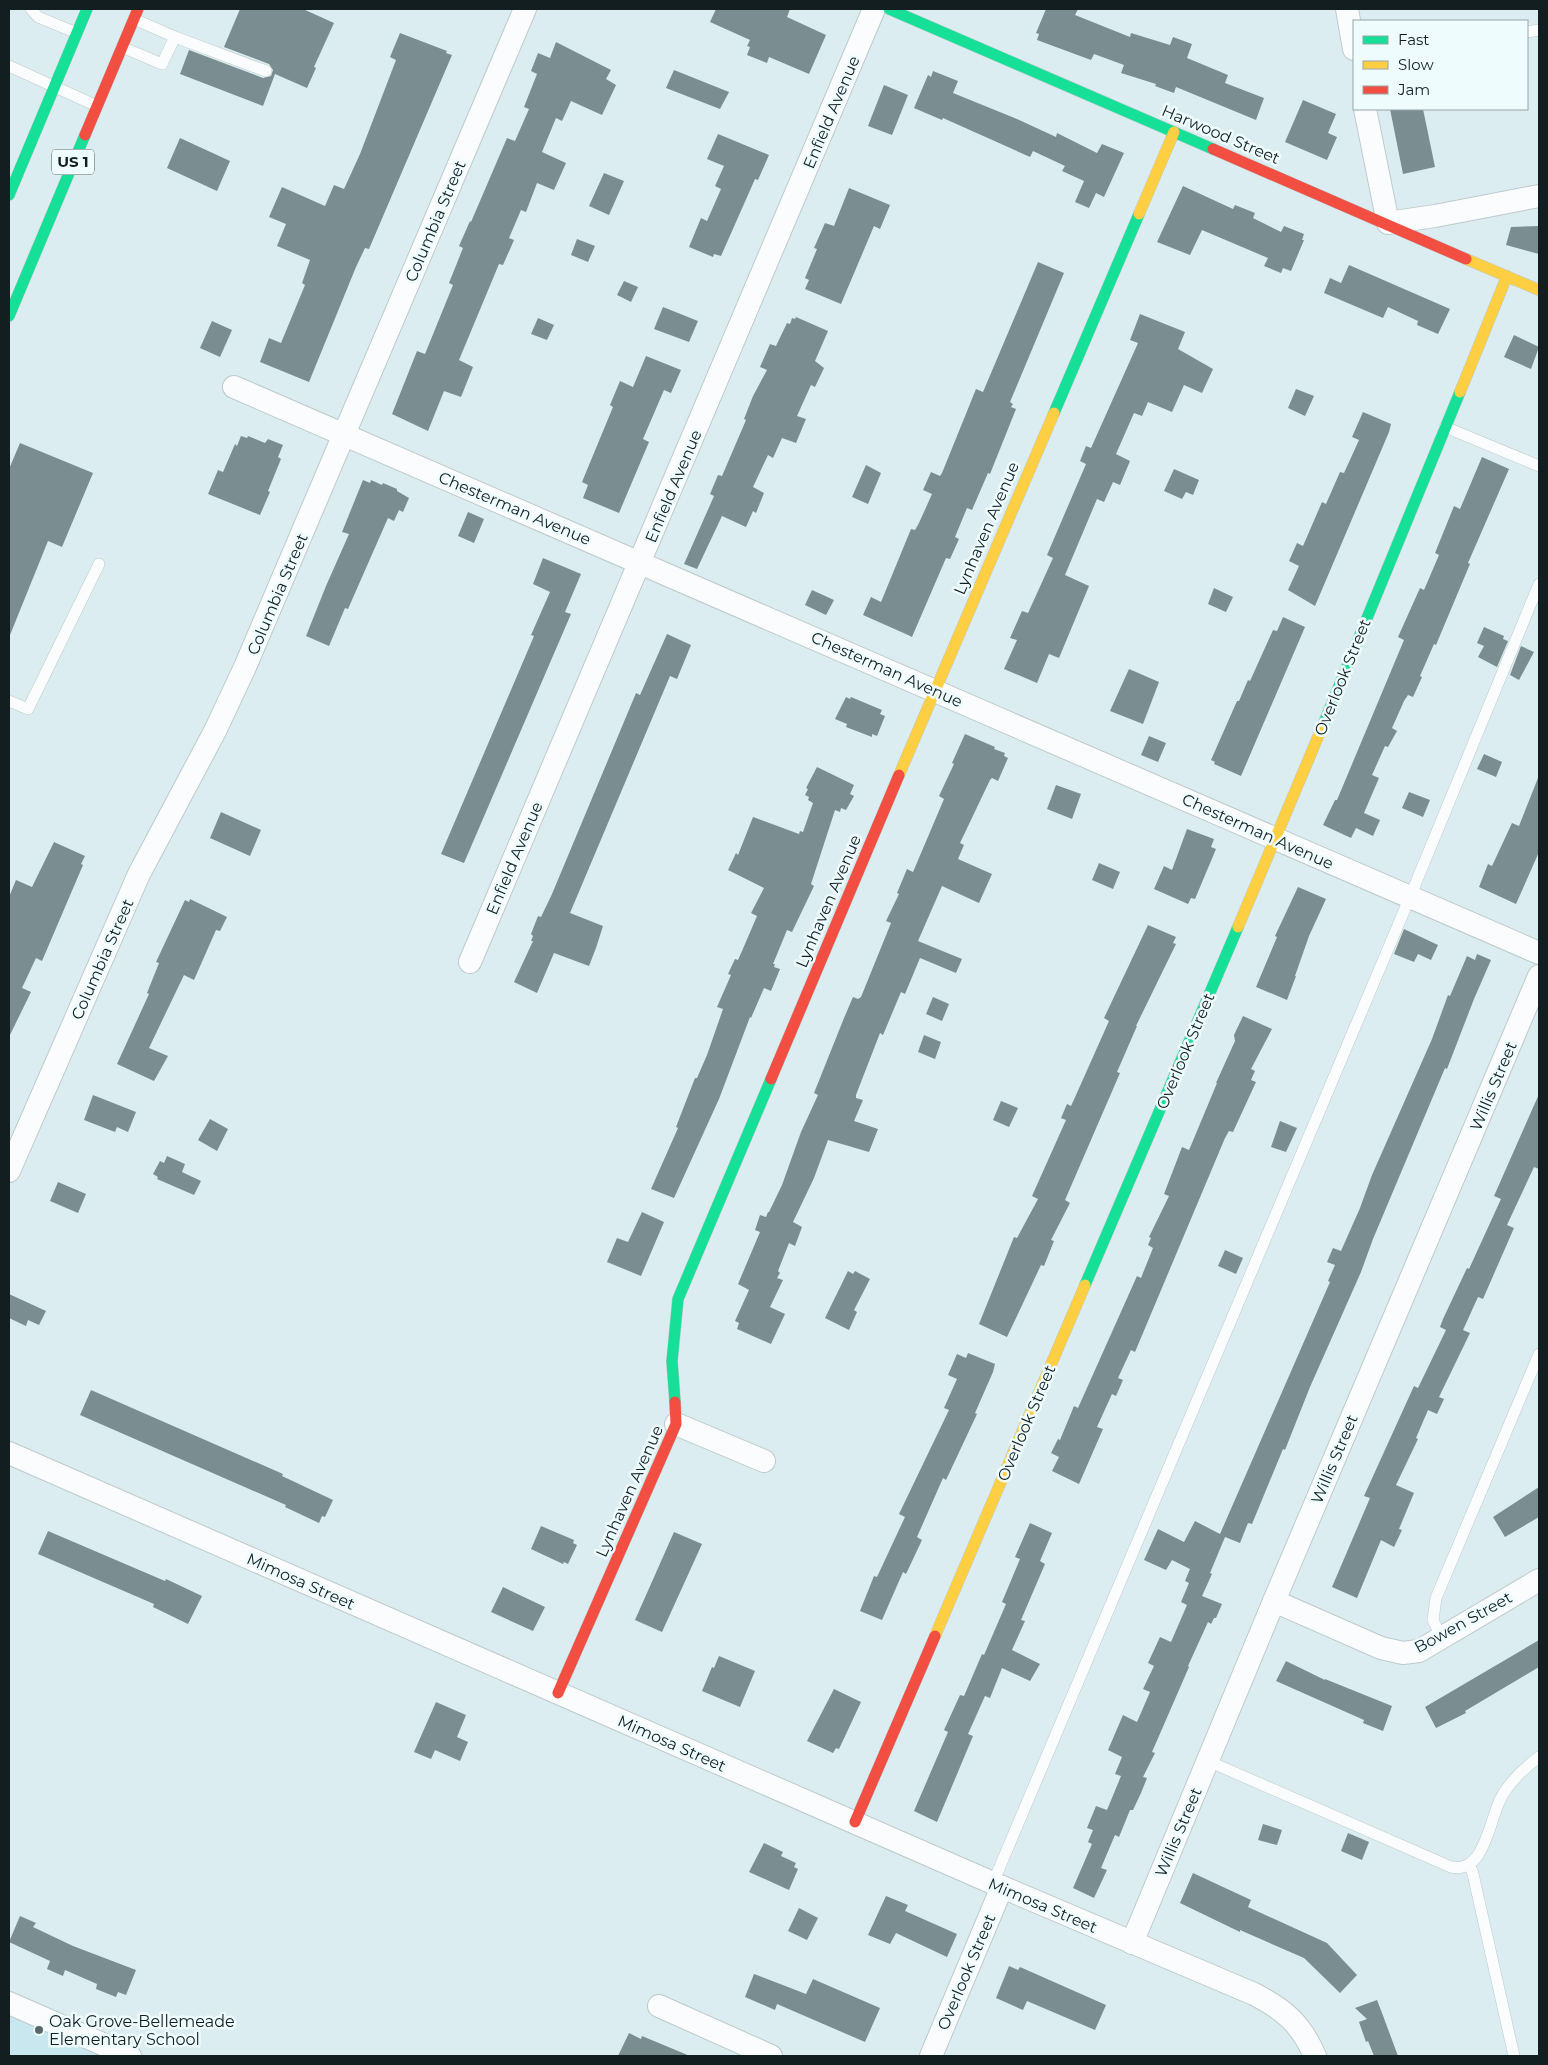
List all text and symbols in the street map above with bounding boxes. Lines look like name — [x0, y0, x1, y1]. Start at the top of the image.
legend — [1353, 20, 1528, 110]
text: Fast — [1398, 30, 1429, 49]
street label: Enfield Avenue — [799, 53, 864, 171]
text: Slow — [1398, 55, 1434, 74]
text: Jam — [1397, 80, 1430, 99]
street label: Harwood Street — [1159, 101, 1283, 168]
road number: US 1 — [52, 150, 94, 174]
street label: Columbia Street — [401, 157, 470, 285]
street label: Enfield Avenue — [641, 427, 706, 545]
street label: Lynhaven Avenue — [950, 459, 1023, 597]
street label: Chesterman Avenue — [436, 468, 594, 549]
street label: Columbia Street — [243, 530, 312, 658]
street label: Overlook Street — [1310, 616, 1375, 738]
street label: Chesterman Avenue — [808, 628, 965, 711]
street label: Chesterman Avenue — [1179, 790, 1336, 873]
street label: Enfield Avenue — [482, 799, 547, 917]
street label: Lynhaven Avenue — [792, 832, 865, 970]
street label: Columbia Street — [67, 895, 138, 1023]
street label: Overlook Street — [1152, 990, 1219, 1112]
street label: Willis Street — [1466, 1038, 1521, 1134]
street label: Overlook Street — [993, 1362, 1060, 1484]
street label: Willis Street — [1307, 1411, 1362, 1507]
street label: Lynhaven Avenue — [592, 1422, 667, 1560]
street label: Mimosa Street — [244, 1549, 358, 1614]
street label: Bowen Street — [1411, 1588, 1516, 1657]
street label: Mimosa Street — [615, 1711, 729, 1776]
street label: Willis Street — [1151, 1784, 1206, 1880]
street label: Mimosa Street — [986, 1874, 1101, 1937]
street label: Overlook Street — [933, 1911, 1000, 2033]
place label: Oak Grove-Bellemeade Elementary School — [49, 2012, 235, 2049]
marker: Oak Grove-Bellemeade Elementary School — [33, 2024, 45, 2036]

